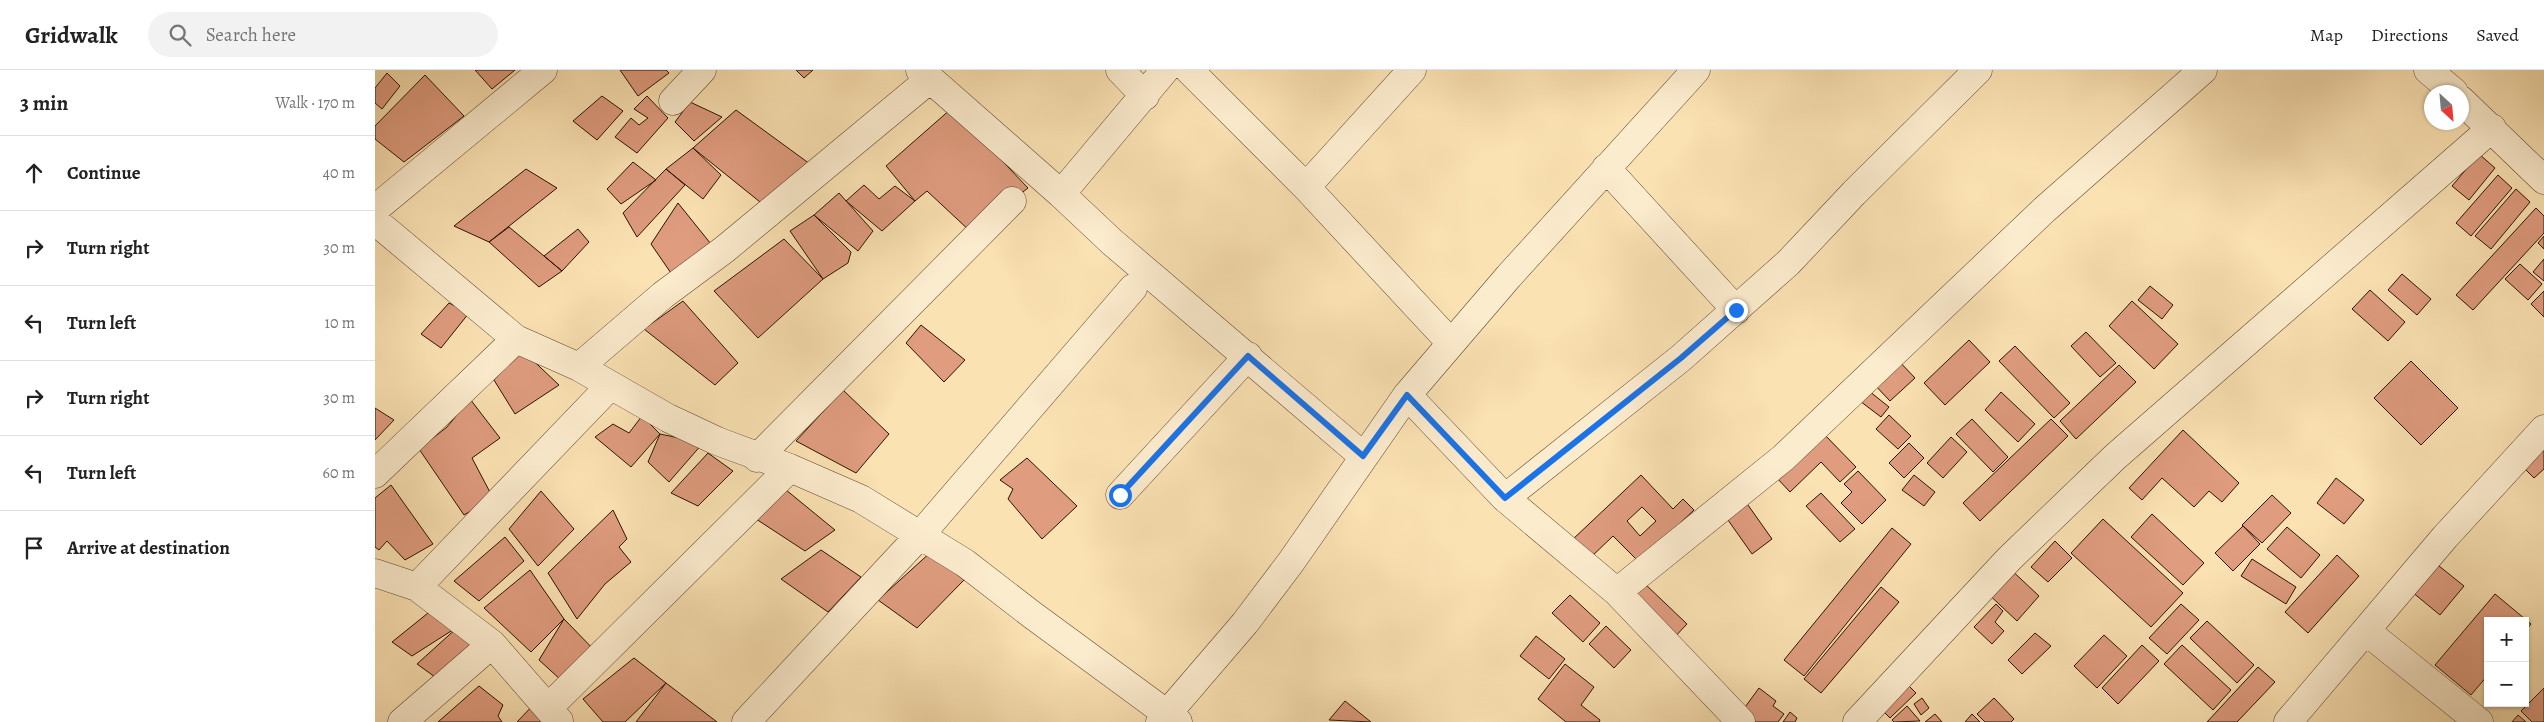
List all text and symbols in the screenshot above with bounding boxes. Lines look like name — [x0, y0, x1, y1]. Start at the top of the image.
search box — [148, 12, 498, 57]
text: Gridwalk — [25, 19, 118, 51]
icon: search — [166, 21, 194, 49]
text: Search here — [206, 22, 296, 48]
text: Map — [2310, 23, 2343, 47]
text: Directions — [2371, 23, 2448, 47]
text: Saved — [2476, 23, 2519, 47]
north arrow — [2424, 85, 2469, 130]
text: 3 min — [20, 89, 68, 117]
text: Walk · 170 m — [275, 92, 355, 114]
icon: ahead — [20, 159, 48, 187]
text: Continue — [67, 160, 141, 186]
text: 40 m — [323, 162, 355, 184]
icon: right — [20, 234, 48, 262]
text: Turn right — [67, 235, 149, 261]
text: 30 m — [323, 237, 355, 259]
route end — [1725, 299, 1748, 322]
icon: left — [20, 309, 48, 337]
text: Turn left — [67, 310, 136, 336]
text: 10 m — [325, 312, 355, 334]
icon: right — [20, 384, 48, 412]
text: Turn right — [67, 385, 149, 411]
text: 30 m — [323, 387, 355, 409]
icon: left — [20, 459, 48, 487]
text: Turn left — [67, 460, 136, 486]
text: 60 m — [323, 462, 355, 484]
route start — [1109, 484, 1132, 507]
icon: arrive — [20, 534, 48, 562]
text: Arrive at destination — [67, 535, 230, 561]
map controls — [2484, 617, 2529, 707]
button: + — [2484, 617, 2529, 662]
button: − — [2484, 662, 2529, 707]

